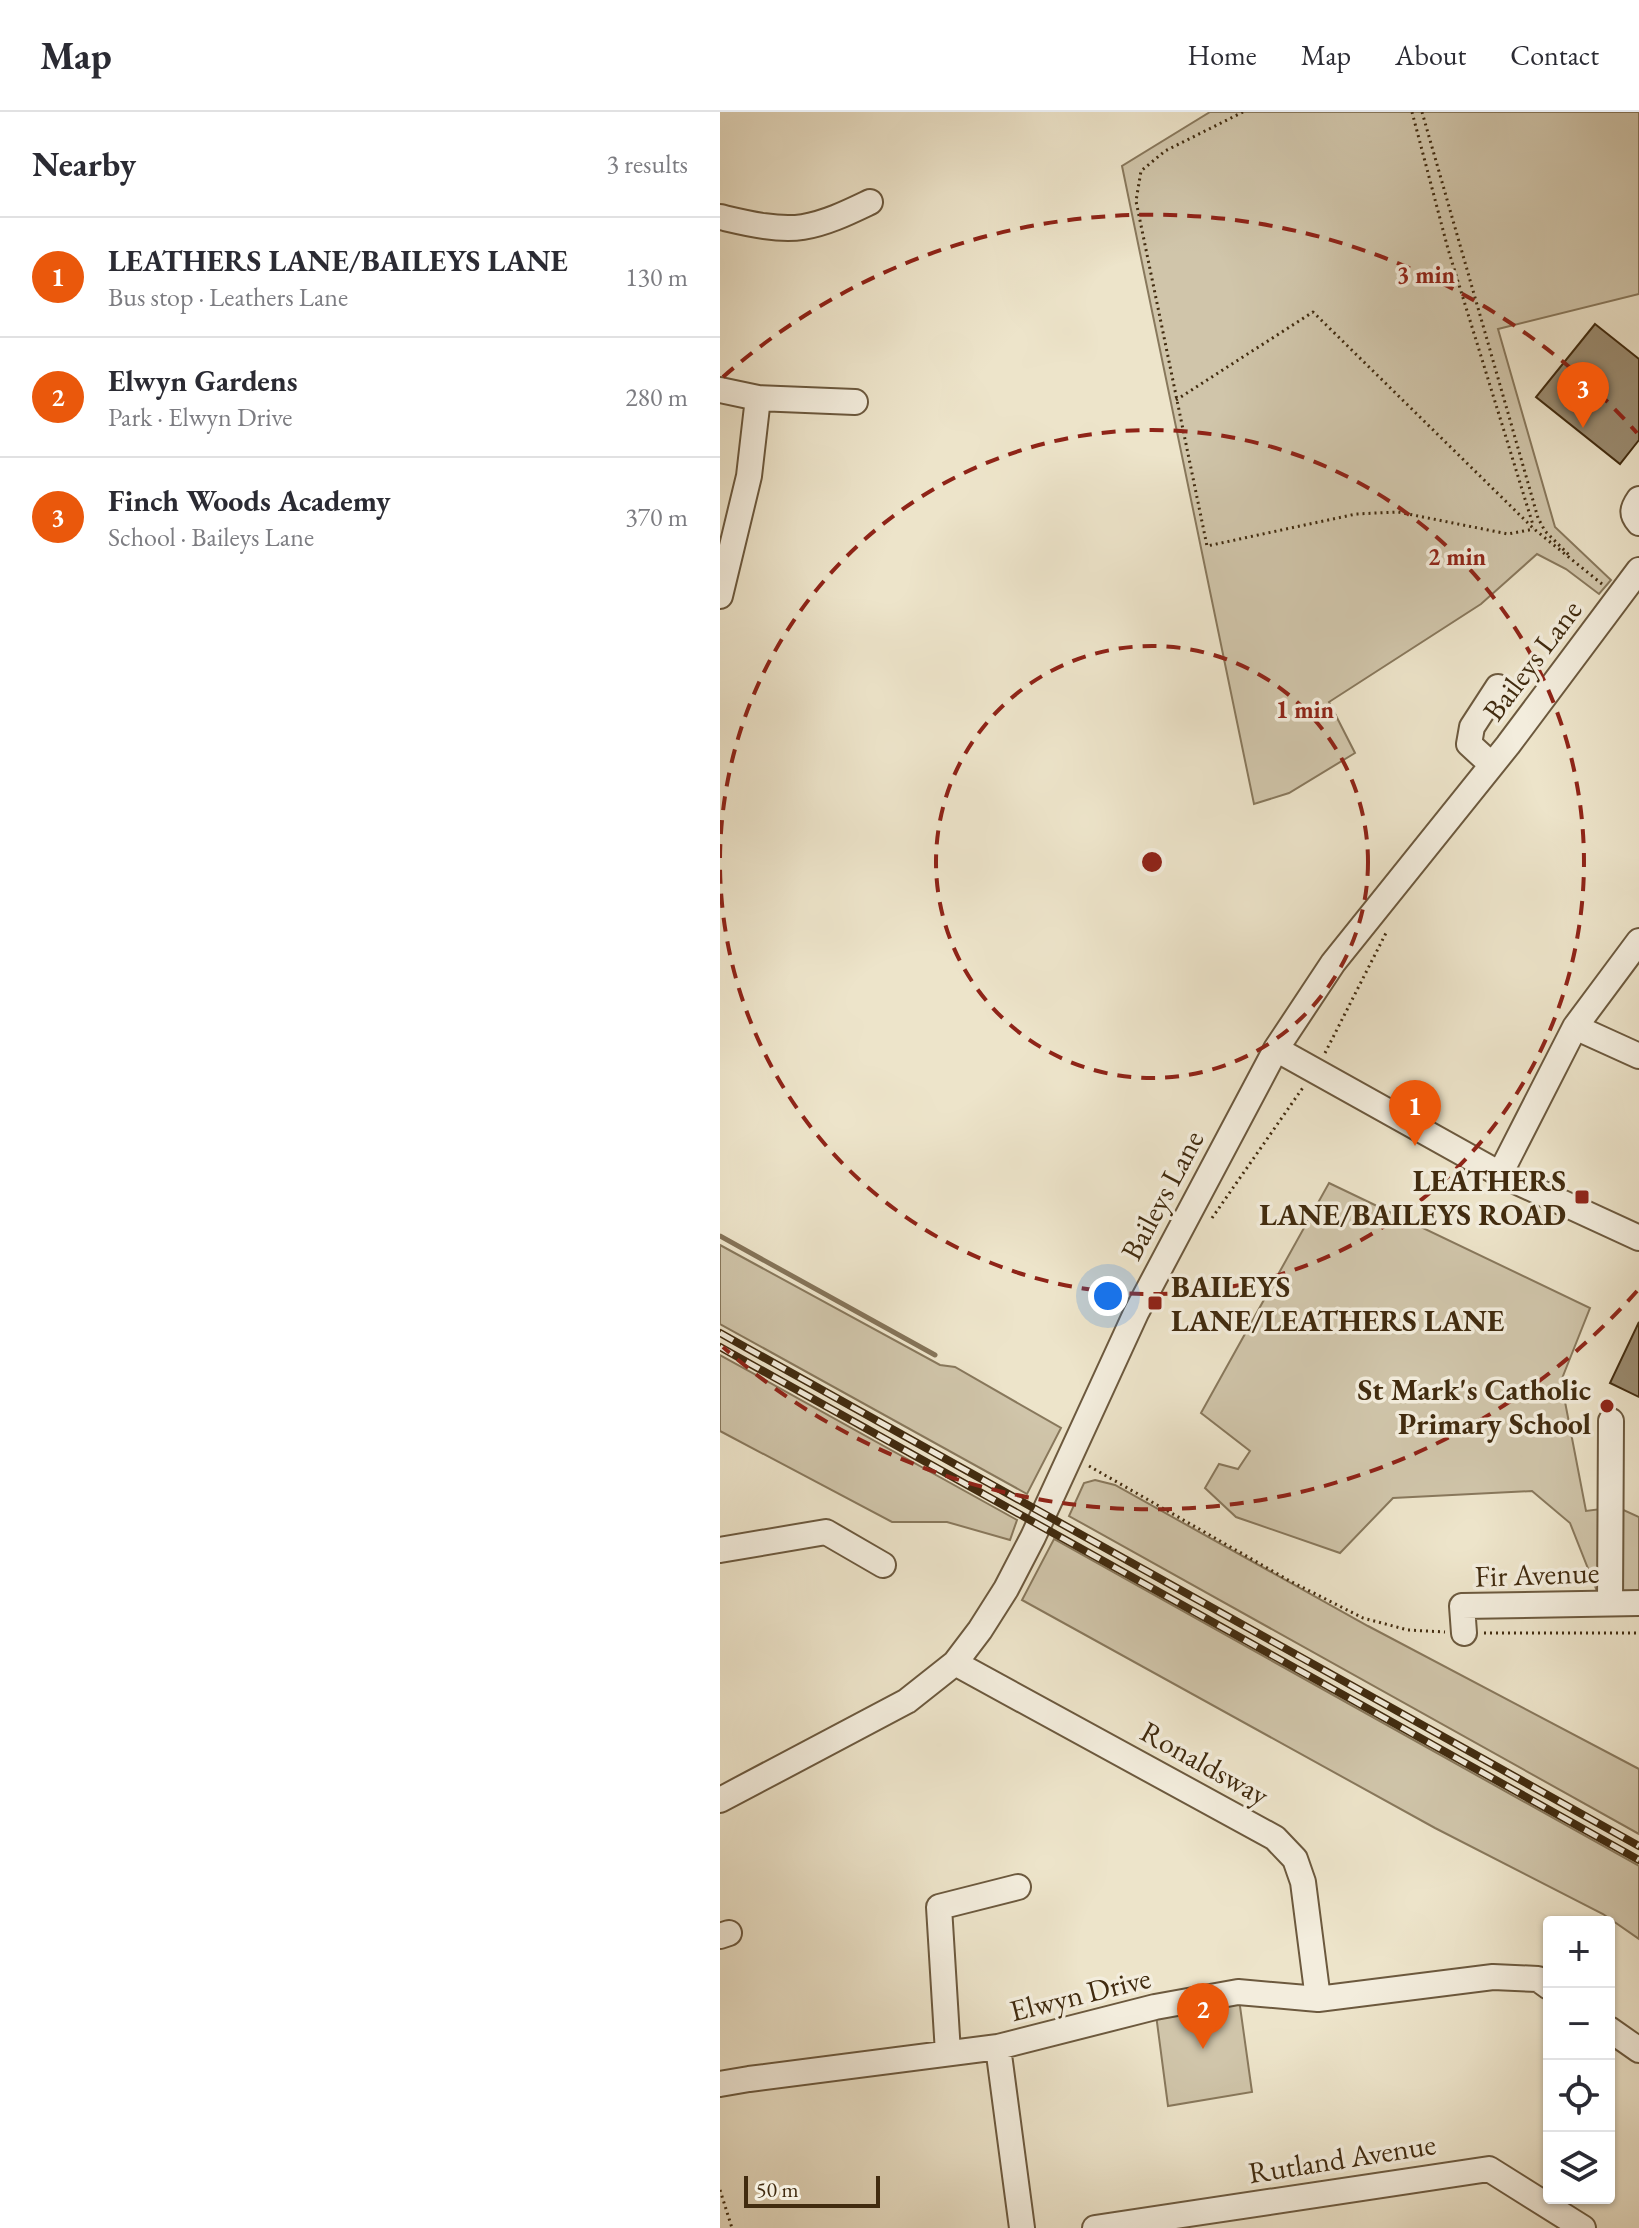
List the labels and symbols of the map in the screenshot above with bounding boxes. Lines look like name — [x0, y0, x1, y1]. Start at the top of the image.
text: 3 min — [1397, 259, 1456, 290]
pin: 3 — [1557, 362, 1609, 428]
text: 2 min — [1428, 541, 1487, 572]
street label: Baileys Lane — [1474, 592, 1590, 728]
text: 1 min — [1276, 694, 1335, 725]
centre of rings — [1138, 848, 1166, 876]
pin: 1 — [1389, 1080, 1441, 1146]
street label: Baileys Lane — [1112, 1123, 1212, 1267]
place label: LEATHERS LANE/BAILEYS ROAD — [1259, 1161, 1566, 1234]
marker: LEATHERS LANE/BAILEYS ROAD — [1573, 1188, 1591, 1206]
place label: BAILEYS LANE/LEATHERS LANE — [1171, 1267, 1504, 1340]
your location — [1088, 1276, 1128, 1316]
marker: BAILEYS LANE/LEATHERS LANE — [1146, 1294, 1164, 1312]
place label: St Mark's Catholic Primary School — [1358, 1370, 1591, 1443]
marker: St Mark's Catholic Primary School — [1598, 1397, 1616, 1415]
street label: Fir Avenue — [1474, 1552, 1600, 1596]
street label: Ronaldsway — [1134, 1712, 1277, 1815]
street label: Elwyn Drive — [1006, 1958, 1154, 2030]
pin: 2 — [1177, 1983, 1229, 2049]
street label: Rutland Avenue — [1246, 2124, 1438, 2192]
scale bar — [744, 2172, 880, 2208]

